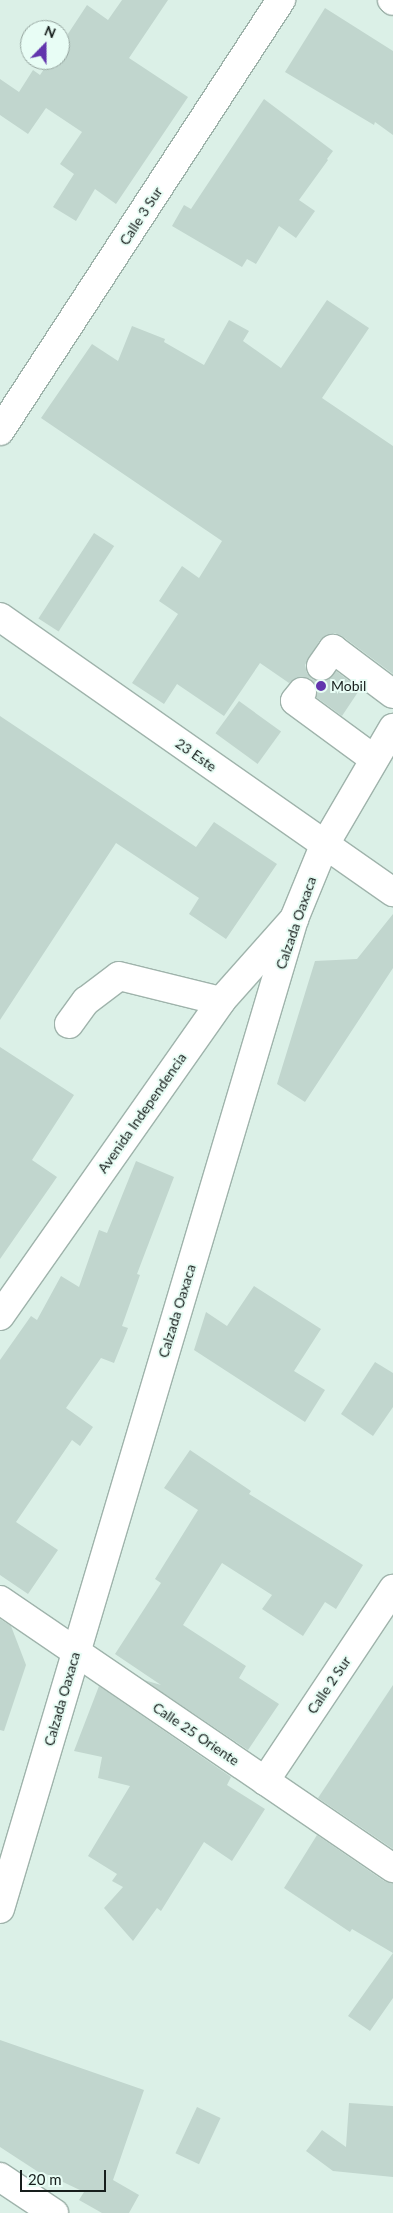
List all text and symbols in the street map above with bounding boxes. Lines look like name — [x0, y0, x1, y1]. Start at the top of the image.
north arrow — [20, 20, 70, 70]
text: N — [42, 22, 59, 41]
street label: Calle 3 Sur — [116, 184, 166, 248]
place label: Mobil — [331, 678, 366, 694]
marker: Mobil — [315, 680, 327, 692]
street label: 23 Este — [172, 735, 220, 775]
street label: Calzada Oaxaca — [272, 874, 320, 972]
street label: Avenida Independencia — [94, 1050, 190, 1176]
street label: Calzada Oaxaca — [155, 1262, 199, 1360]
street label: Calzada Oaxaca — [41, 1650, 83, 1748]
street label: Calle 2 Sur — [304, 1653, 354, 1717]
street label: Calle 25 Oriente — [150, 1699, 242, 1769]
scale bar — [22, 2160, 109, 2192]
text: 20 m — [28, 2170, 62, 2188]

